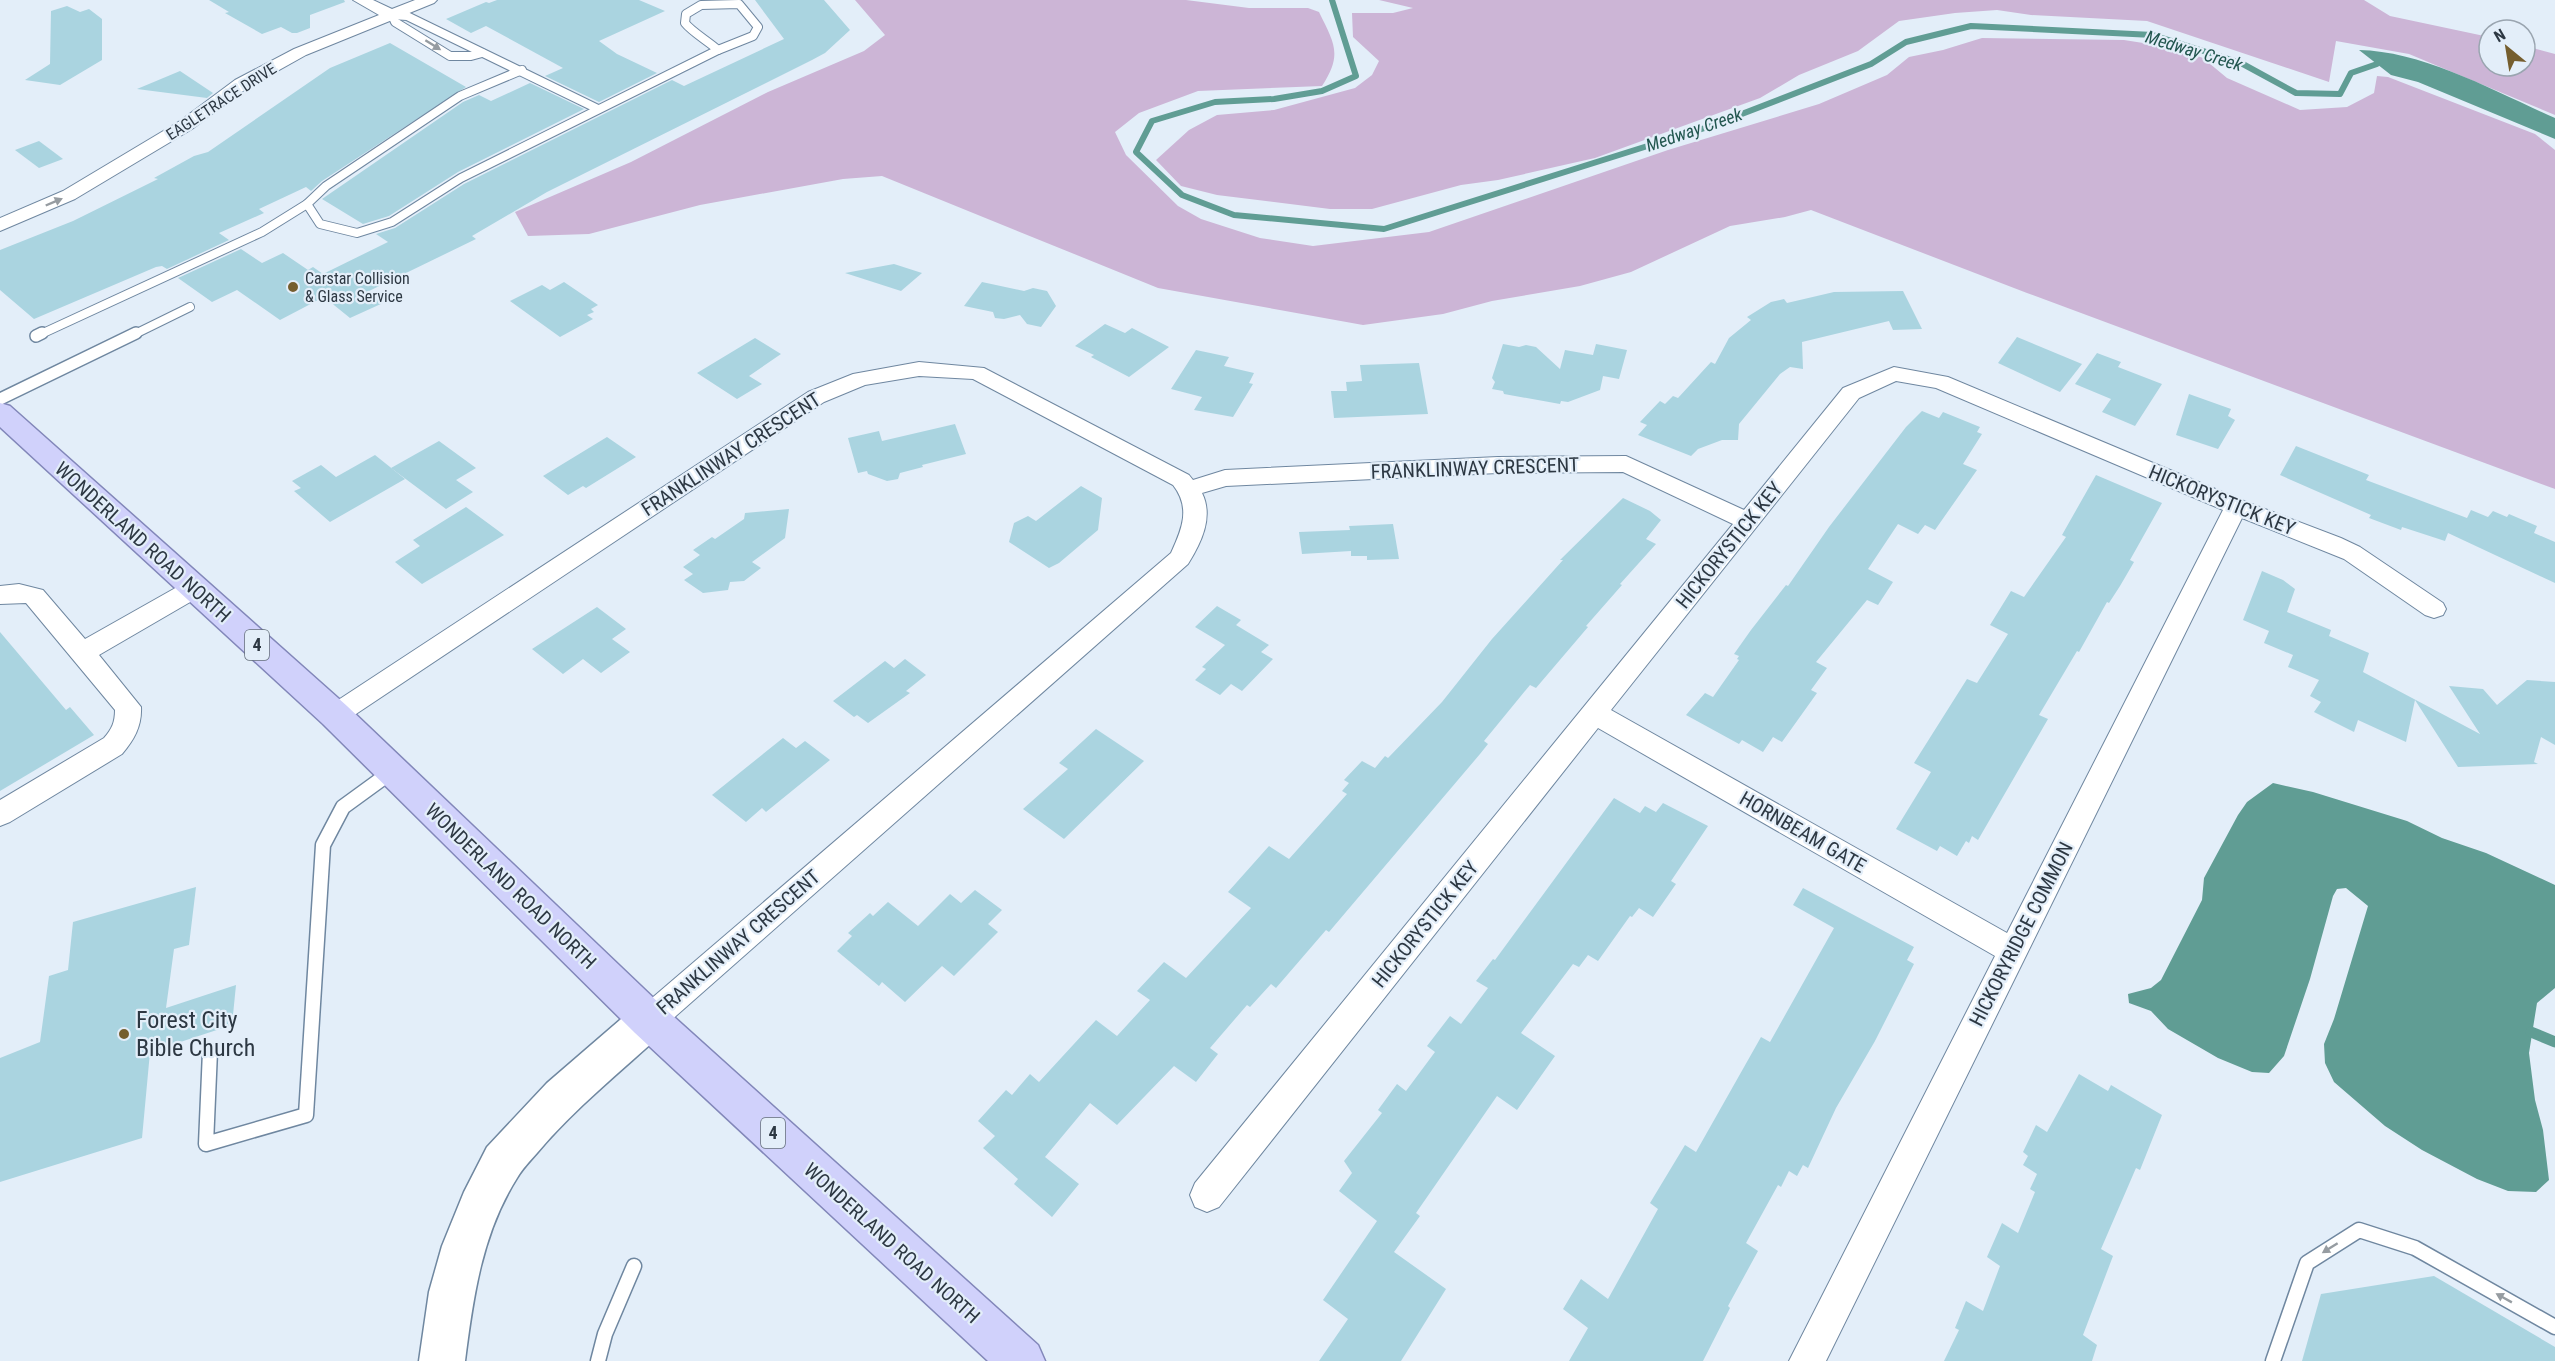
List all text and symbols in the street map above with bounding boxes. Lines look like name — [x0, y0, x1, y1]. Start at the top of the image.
north arrow — [2477, 18, 2537, 78]
text: N — [2491, 25, 2509, 46]
water label: Medway Creek — [2143, 26, 2246, 76]
one-way arrow — [425, 40, 441, 51]
street label: EAGLETRACE DRIVE — [163, 59, 280, 144]
water label: Medway Creek — [1643, 103, 1746, 156]
one-way arrow — [45, 197, 63, 206]
place label: Carstar Collision & Glass Service — [305, 269, 410, 306]
marker: Carstar Collision & Glass Service — [286, 280, 300, 294]
street label: FRANKLINWAY CRESCENT — [637, 387, 825, 521]
street label: FRANKLINWAY CRESCENT — [1370, 452, 1580, 484]
street label: WONDERLAND ROAD NORTH — [50, 457, 236, 627]
street label: HICKORYSTICK KEY — [2145, 460, 2299, 540]
street label: HICKORYSTICK KEY — [1671, 477, 1788, 613]
road number: 4 — [245, 630, 269, 660]
street label: HORNBEAM GATE — [1736, 786, 1871, 878]
street label: WONDERLAND ROAD NORTH — [421, 798, 601, 974]
street label: HICKORYRIDGE COMMON — [1964, 838, 2078, 1030]
street label: HICKORYSTICK KEY — [1367, 856, 1484, 992]
street label: FRANKLINWAY CRESCENT — [651, 865, 825, 1019]
place label: Forest City Bible Church — [136, 1006, 255, 1062]
marker: Forest City Bible Church — [117, 1027, 131, 1041]
road number: 4 — [761, 1118, 785, 1148]
street label: WONDERLAND ROAD NORTH — [799, 1158, 985, 1328]
one-way arrow — [2322, 1242, 2338, 1253]
one-way arrow — [2495, 1293, 2512, 1303]

